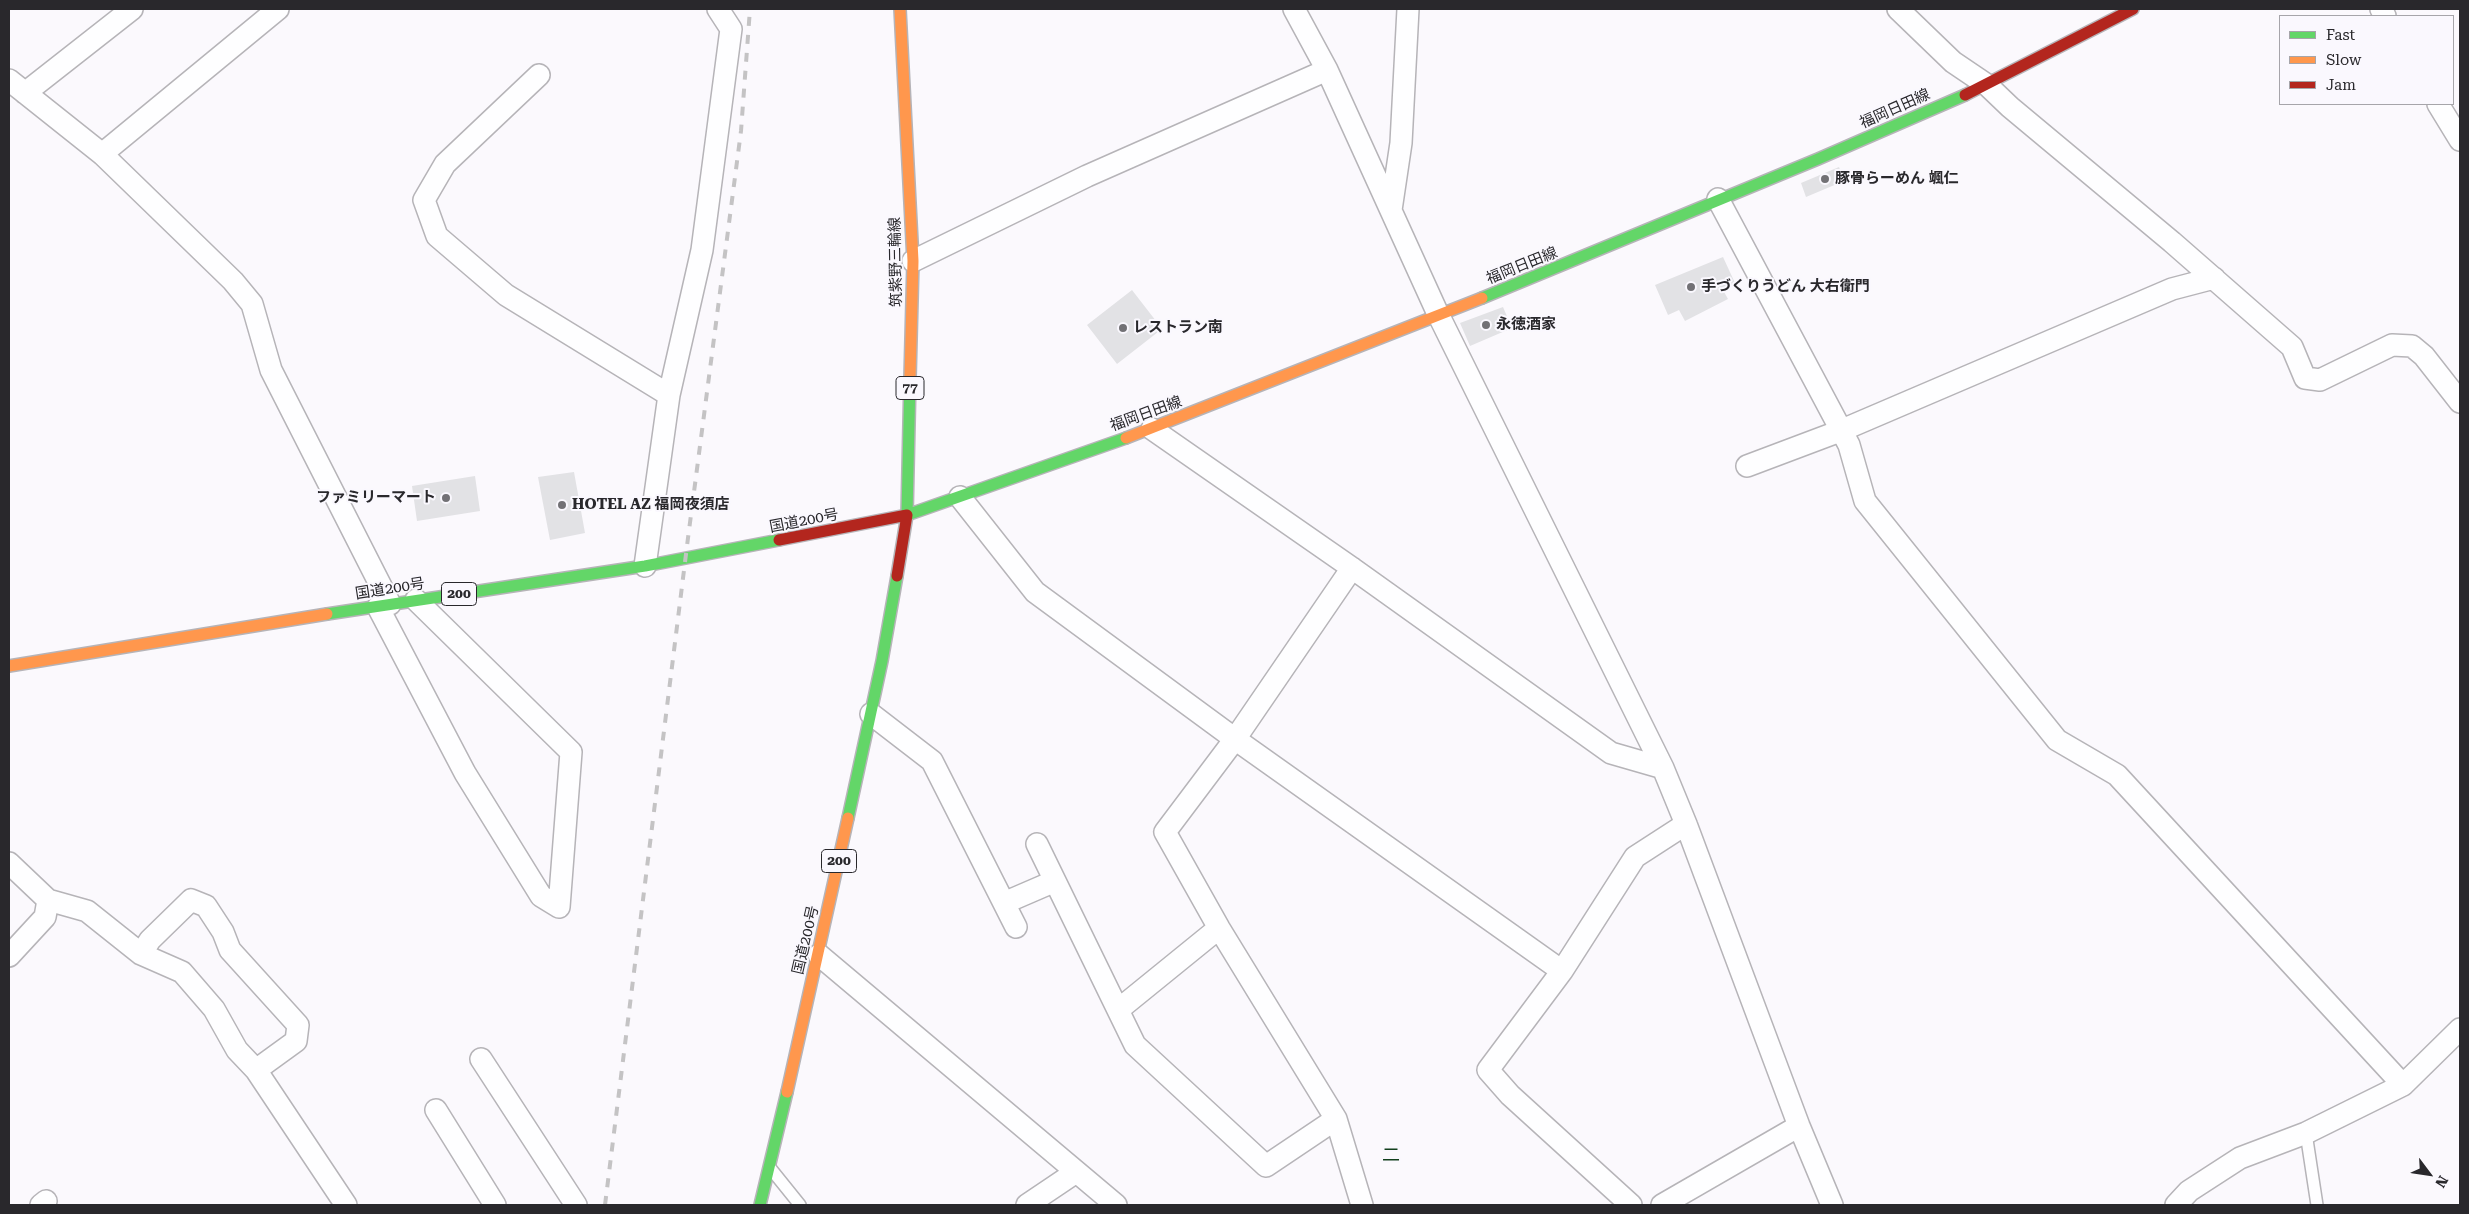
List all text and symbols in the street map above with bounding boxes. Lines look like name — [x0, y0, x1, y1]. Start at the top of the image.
legend — [2279, 15, 2454, 105]
text: Fast — [2326, 26, 2355, 44]
text: Slow — [2326, 51, 2361, 69]
text: Jam — [2326, 76, 2356, 94]
street label: 福岡日田線 — [1857, 86, 1933, 132]
place label: 豚骨らーめん 颯仁 — [1835, 170, 1959, 188]
marker: 豚骨らーめん 颯仁 — [1819, 173, 1831, 185]
street label: 筑紫野三輪線 — [886, 217, 906, 307]
street label: 福岡日田線 — [1484, 244, 1560, 288]
place label: 手づくりうどん 大右衛門 — [1701, 278, 1870, 296]
marker: 手づくりうどん 大右衛門 — [1685, 281, 1697, 293]
place label: 永徳酒家 — [1496, 316, 1556, 334]
place label: レストラン南 — [1133, 319, 1223, 337]
marker: 永徳酒家 — [1480, 319, 1492, 331]
marker: レストラン南 — [1117, 322, 1129, 334]
road number: 77 — [896, 376, 924, 399]
street label: 福岡日田線 — [1108, 393, 1184, 435]
place label: ファミリーマート — [316, 489, 436, 507]
marker: ファミリーマート — [440, 492, 452, 504]
place label: HOTEL AZ 福岡夜須店 — [572, 496, 730, 514]
marker: HOTEL AZ 福岡夜須店 — [556, 499, 568, 511]
street label: 国道200号 — [768, 505, 840, 537]
street label: 国道200号 — [354, 575, 426, 603]
road number: 200 — [442, 582, 476, 606]
road number: 200 — [822, 849, 856, 872]
street label: 国道200号 — [789, 904, 823, 976]
district label: 二 — [1382, 1145, 1400, 1167]
north arrow — [2404, 1149, 2454, 1199]
text: N — [2432, 1173, 2451, 1190]

